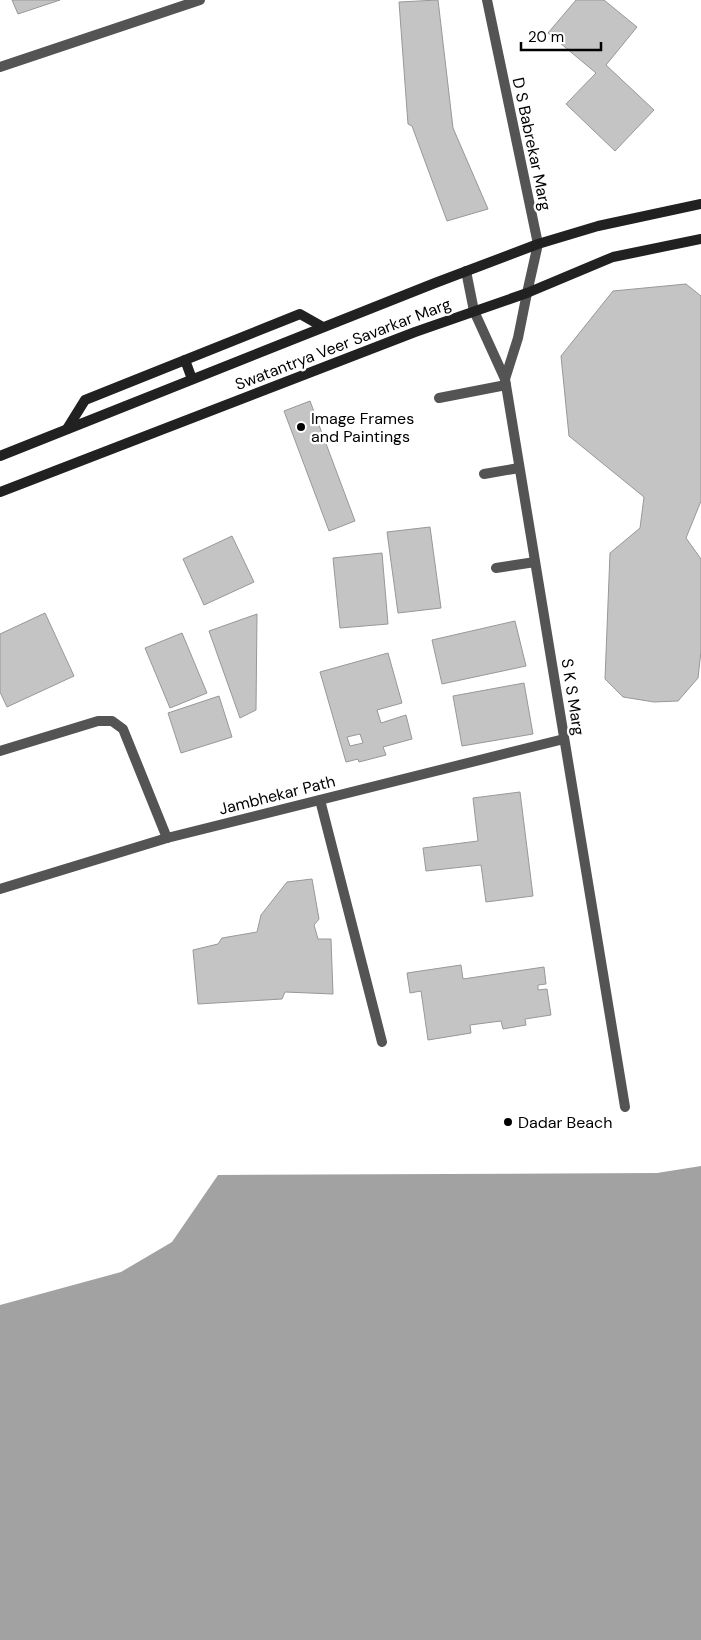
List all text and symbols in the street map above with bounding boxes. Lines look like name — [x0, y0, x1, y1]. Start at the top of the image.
scale bar — [521, 20, 601, 52]
text: 20 m — [528, 27, 564, 47]
street label: D S Babrekar Marg — [508, 76, 556, 213]
street label: Swatantrya Veer Savarkar Marg — [232, 293, 454, 395]
place label: Image Frames and Paintings — [311, 408, 414, 447]
marker: Image Frames and Paintings — [295, 421, 307, 433]
street label: S K S Marg — [557, 657, 589, 737]
street label: Jambhekar Path — [217, 770, 337, 820]
place label: Dadar Beach — [518, 1112, 612, 1133]
marker: Dadar Beach — [502, 1116, 514, 1128]

